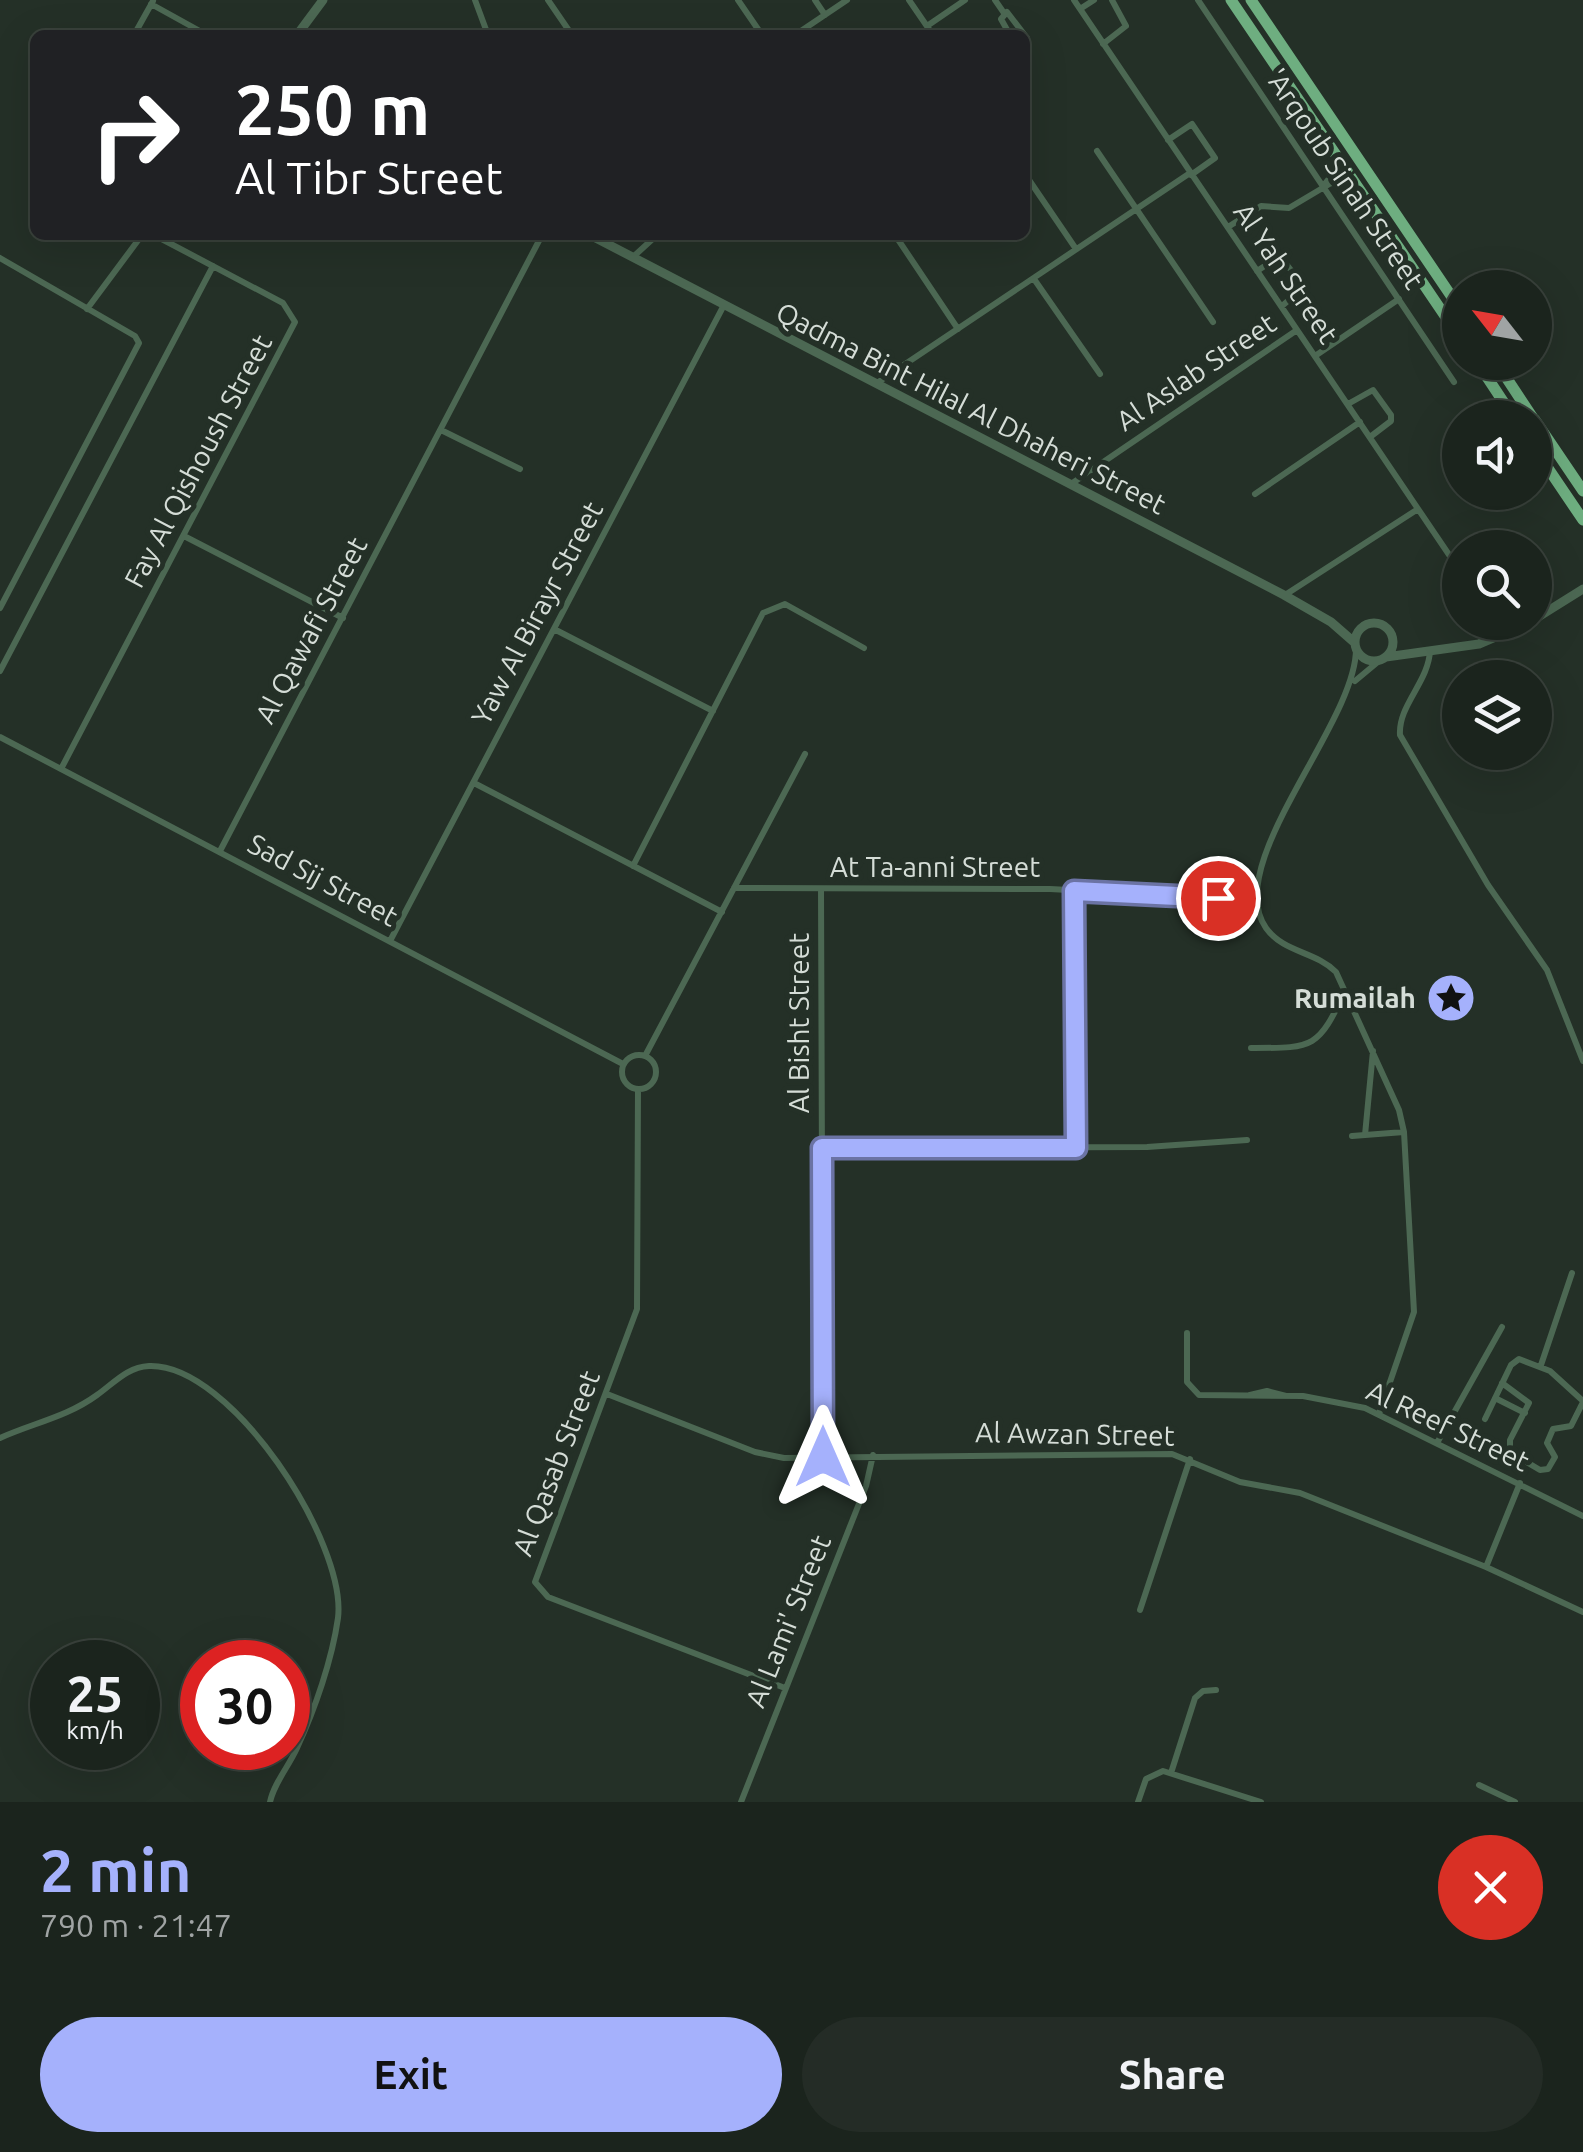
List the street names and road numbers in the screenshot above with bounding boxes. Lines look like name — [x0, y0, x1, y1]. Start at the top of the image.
street label: 'Arqoub Sinah Street — [1261, 63, 1430, 294]
street label: Al Yah Street — [1228, 197, 1345, 349]
street label: Qadma Bint Hilal Al Dhaheri Street — [771, 295, 1171, 520]
street label: Al Aslab Street — [1110, 307, 1281, 436]
street label: Fay Al Qishoush Street — [118, 329, 277, 592]
street label: Yaw Al Birayr Street — [465, 496, 608, 729]
street label: Al Qawafi Street — [248, 531, 373, 728]
street label: Sad Sij Street — [243, 827, 403, 932]
street label: At Ta-anni Street — [830, 851, 1040, 882]
street label: Al Bisht Street — [783, 933, 814, 1113]
street label: Al Qasab Street — [506, 1366, 605, 1560]
street label: Al Reef Street — [1362, 1374, 1534, 1477]
street label: Al Awzan Street — [975, 1416, 1175, 1451]
street label: Al Lami' Street — [739, 1530, 836, 1711]

